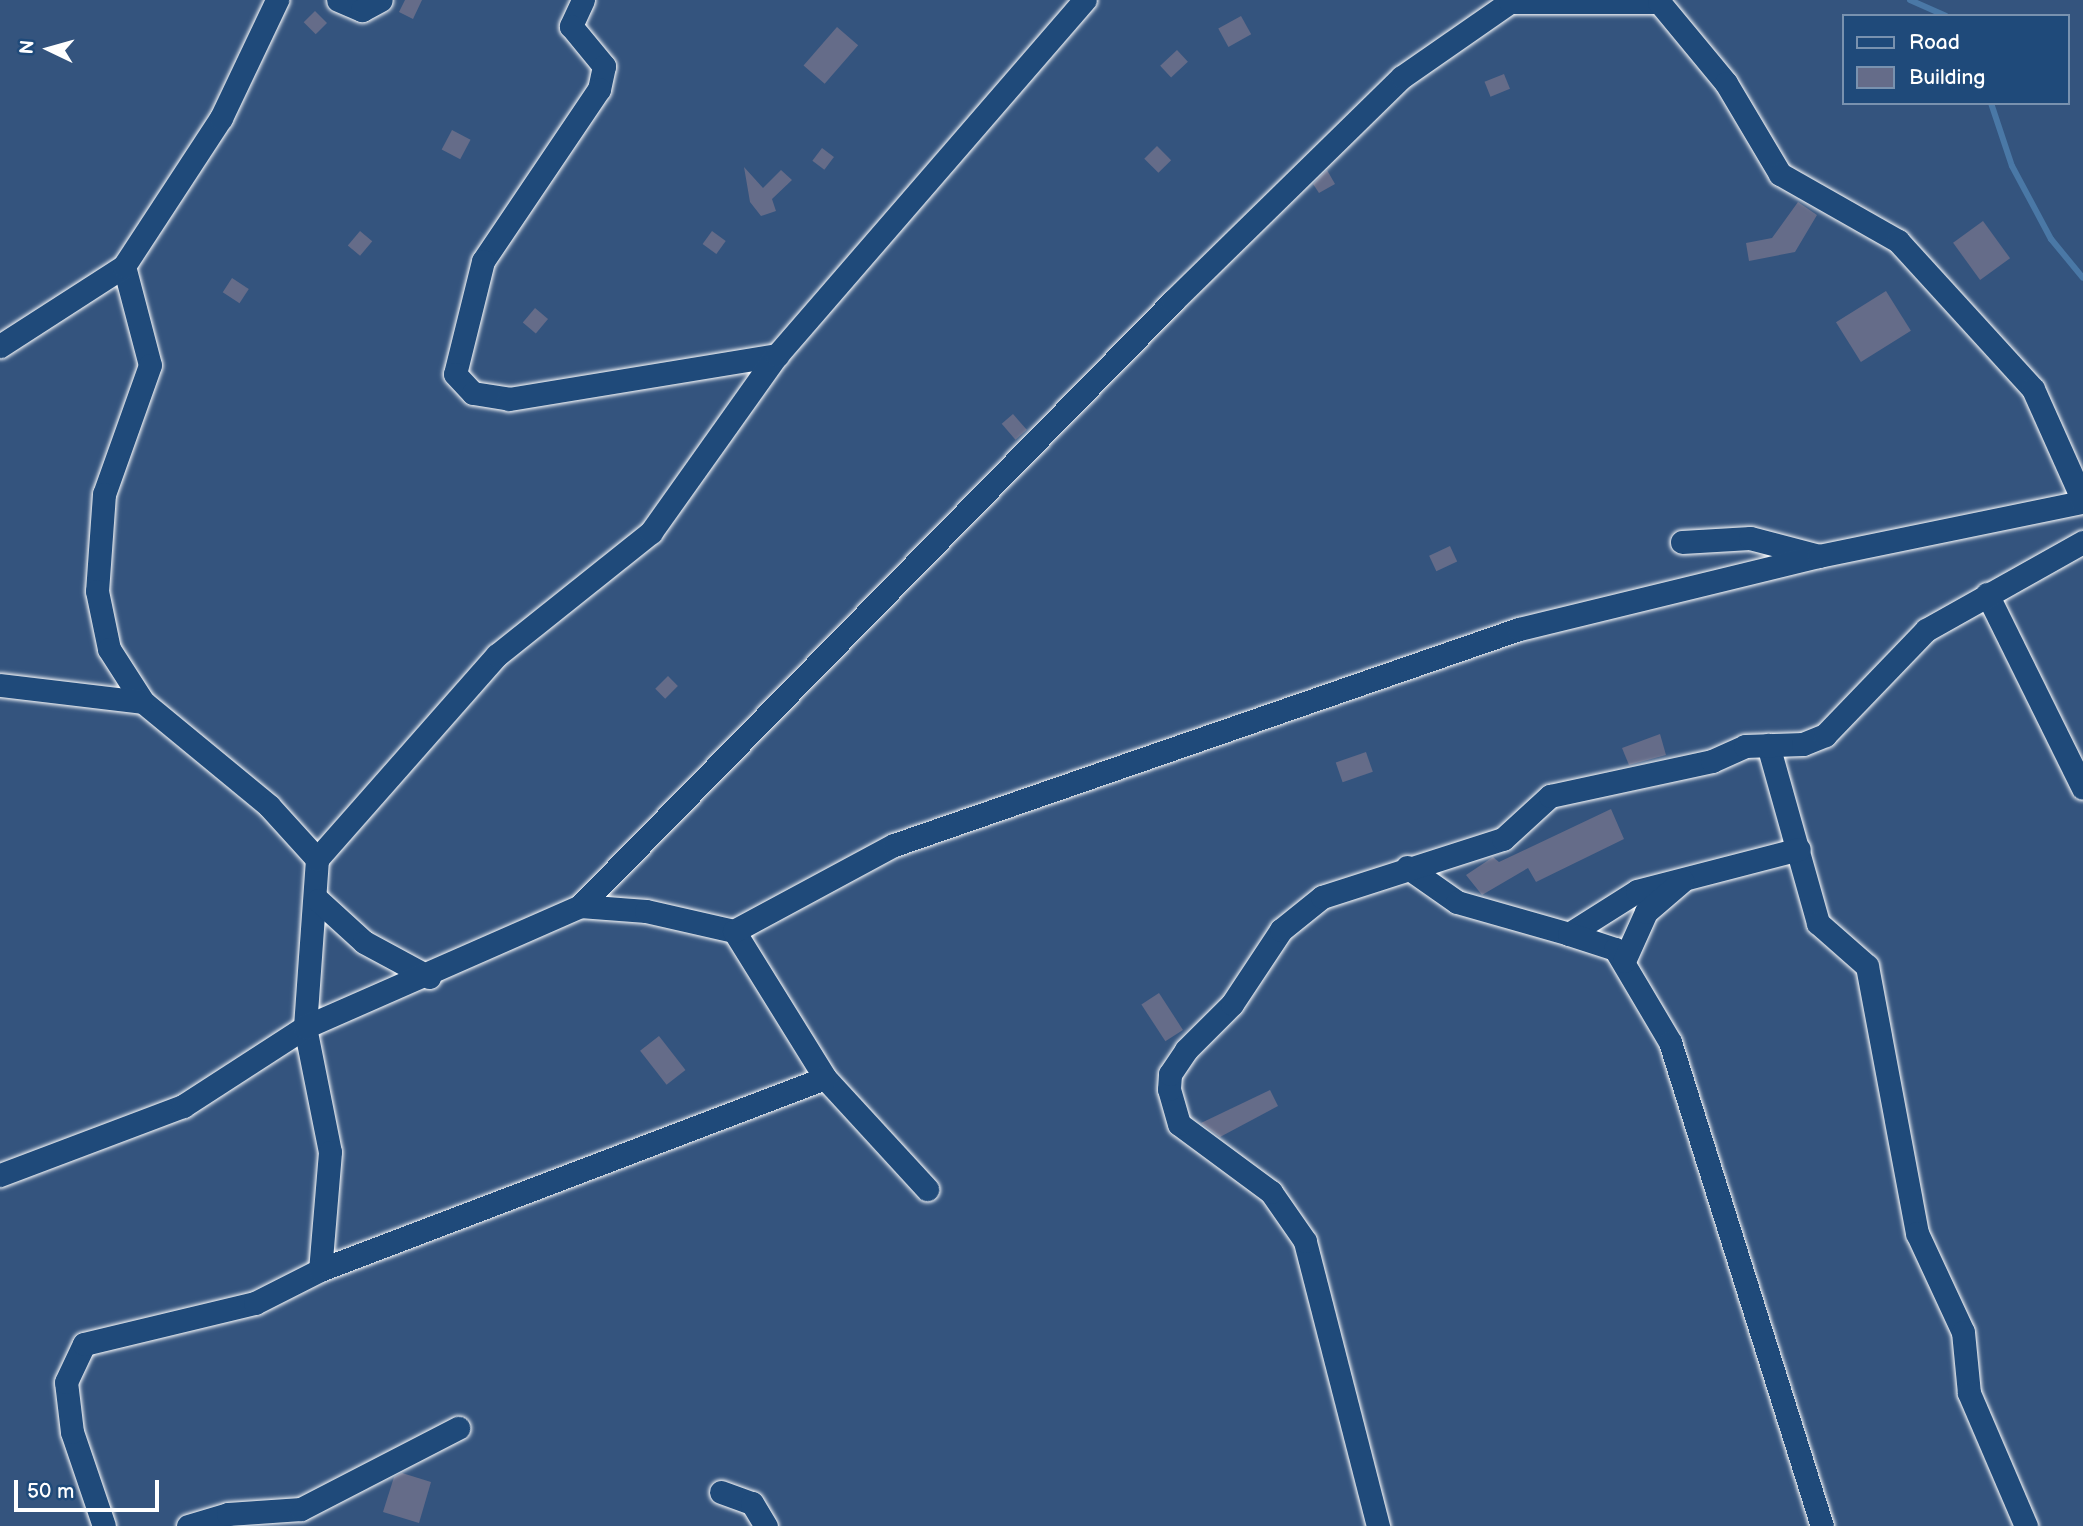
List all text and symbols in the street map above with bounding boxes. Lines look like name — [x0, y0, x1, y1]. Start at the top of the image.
north arrow — [14, 14, 84, 84]
legend — [1842, 14, 2069, 105]
text: Road — [1909, 30, 1960, 55]
text: N — [16, 39, 40, 55]
text: Building — [1909, 65, 1985, 90]
scale bar — [18, 1466, 163, 1510]
text: 50 m — [27, 1479, 74, 1504]

